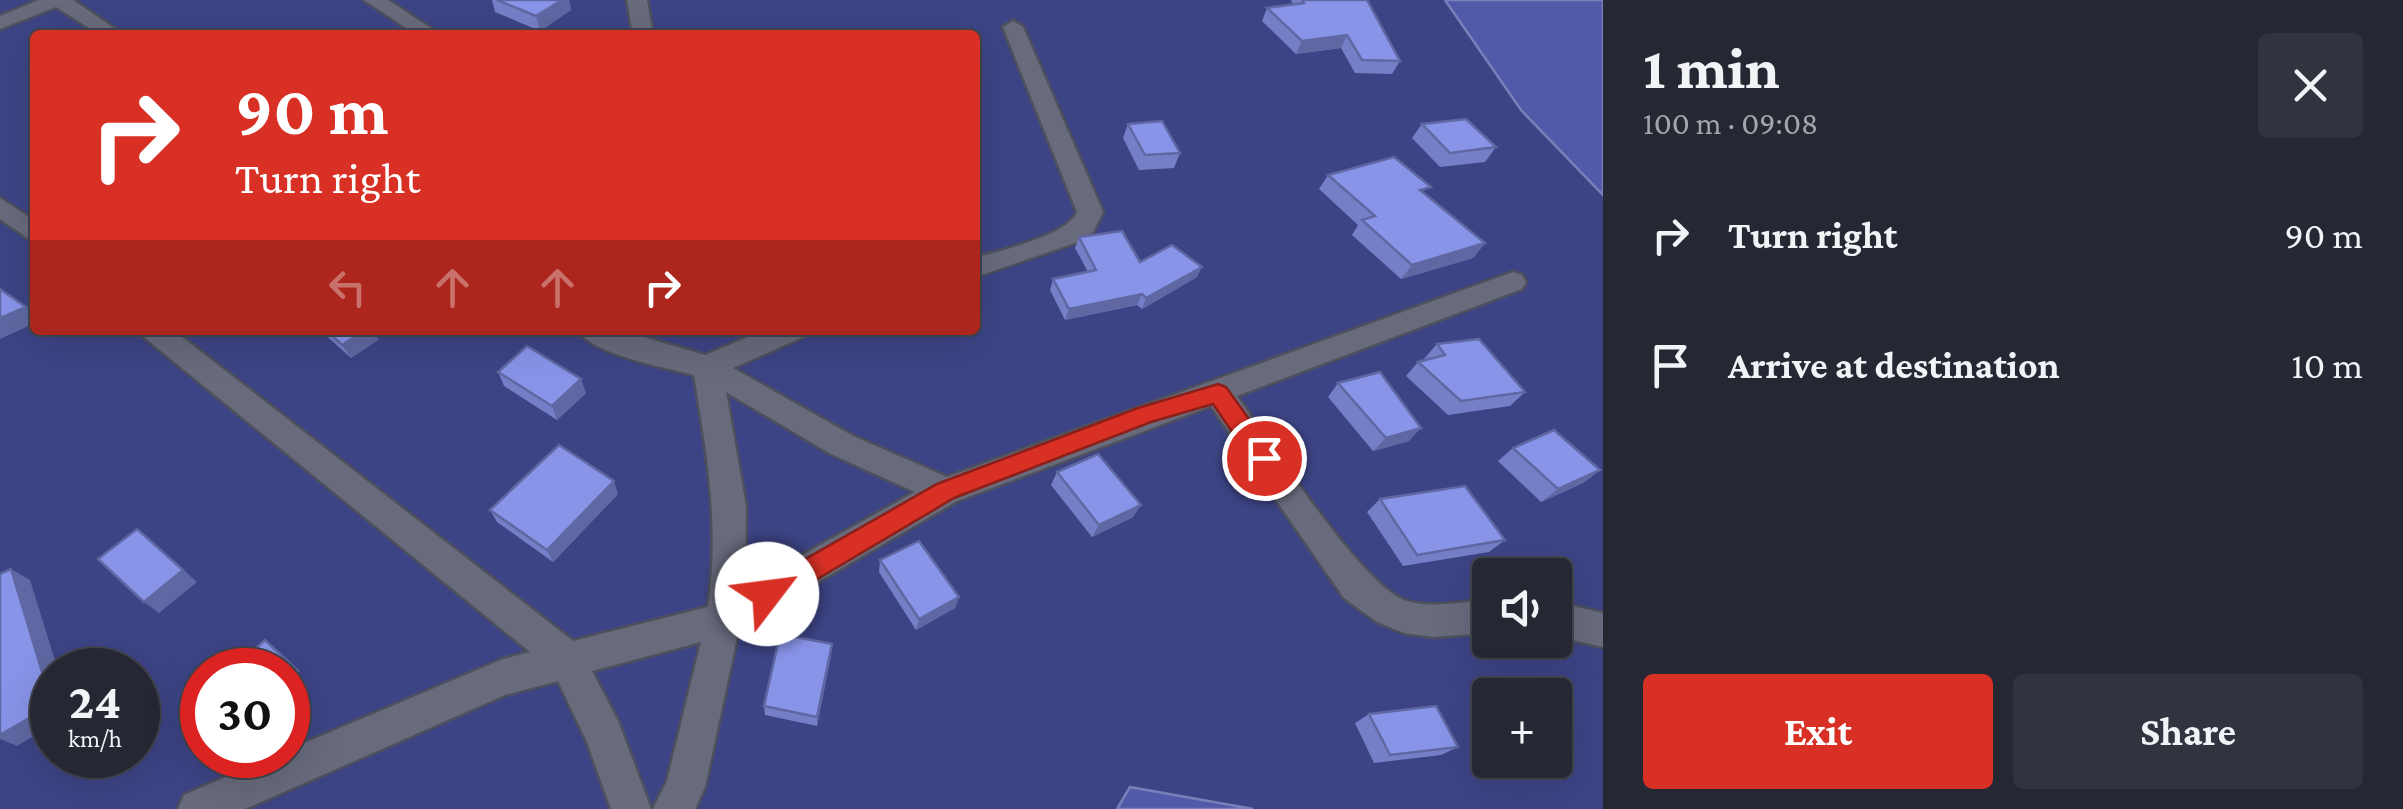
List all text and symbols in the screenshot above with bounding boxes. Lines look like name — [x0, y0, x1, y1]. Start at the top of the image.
button: close — [2258, 33, 2363, 138]
text: 1 min — [1643, 34, 1780, 101]
icon: right — [70, 70, 200, 200]
text: 90 m — [235, 71, 388, 149]
text: 100 m · 09:08 — [1643, 105, 1818, 141]
text: Turn right — [235, 153, 420, 203]
icon: right — [1643, 208, 1698, 263]
text: Turn right — [1728, 214, 1897, 256]
text: 90 m — [2285, 214, 2363, 256]
icon: left — [320, 260, 375, 315]
icon: ahead — [425, 260, 480, 315]
icon: ahead — [530, 260, 585, 315]
icon: right — [635, 260, 690, 315]
icon: arrive — [1643, 338, 1698, 393]
text: Arrive at destination — [1728, 344, 2060, 386]
text: 10 m — [2291, 344, 2363, 386]
pin — [1222, 416, 1307, 501]
icon: arrive — [1237, 431, 1292, 486]
position arrow — [715, 542, 819, 646]
map controls — [1472, 558, 1572, 778]
button: sound — [1472, 558, 1572, 658]
speed limit sign: 30 — [180, 648, 310, 778]
text: 24 — [69, 673, 121, 729]
button: Exit — [1643, 674, 1993, 789]
button: Share — [2013, 674, 2363, 789]
button: + — [1472, 678, 1572, 778]
text: km/h — [68, 725, 122, 752]

